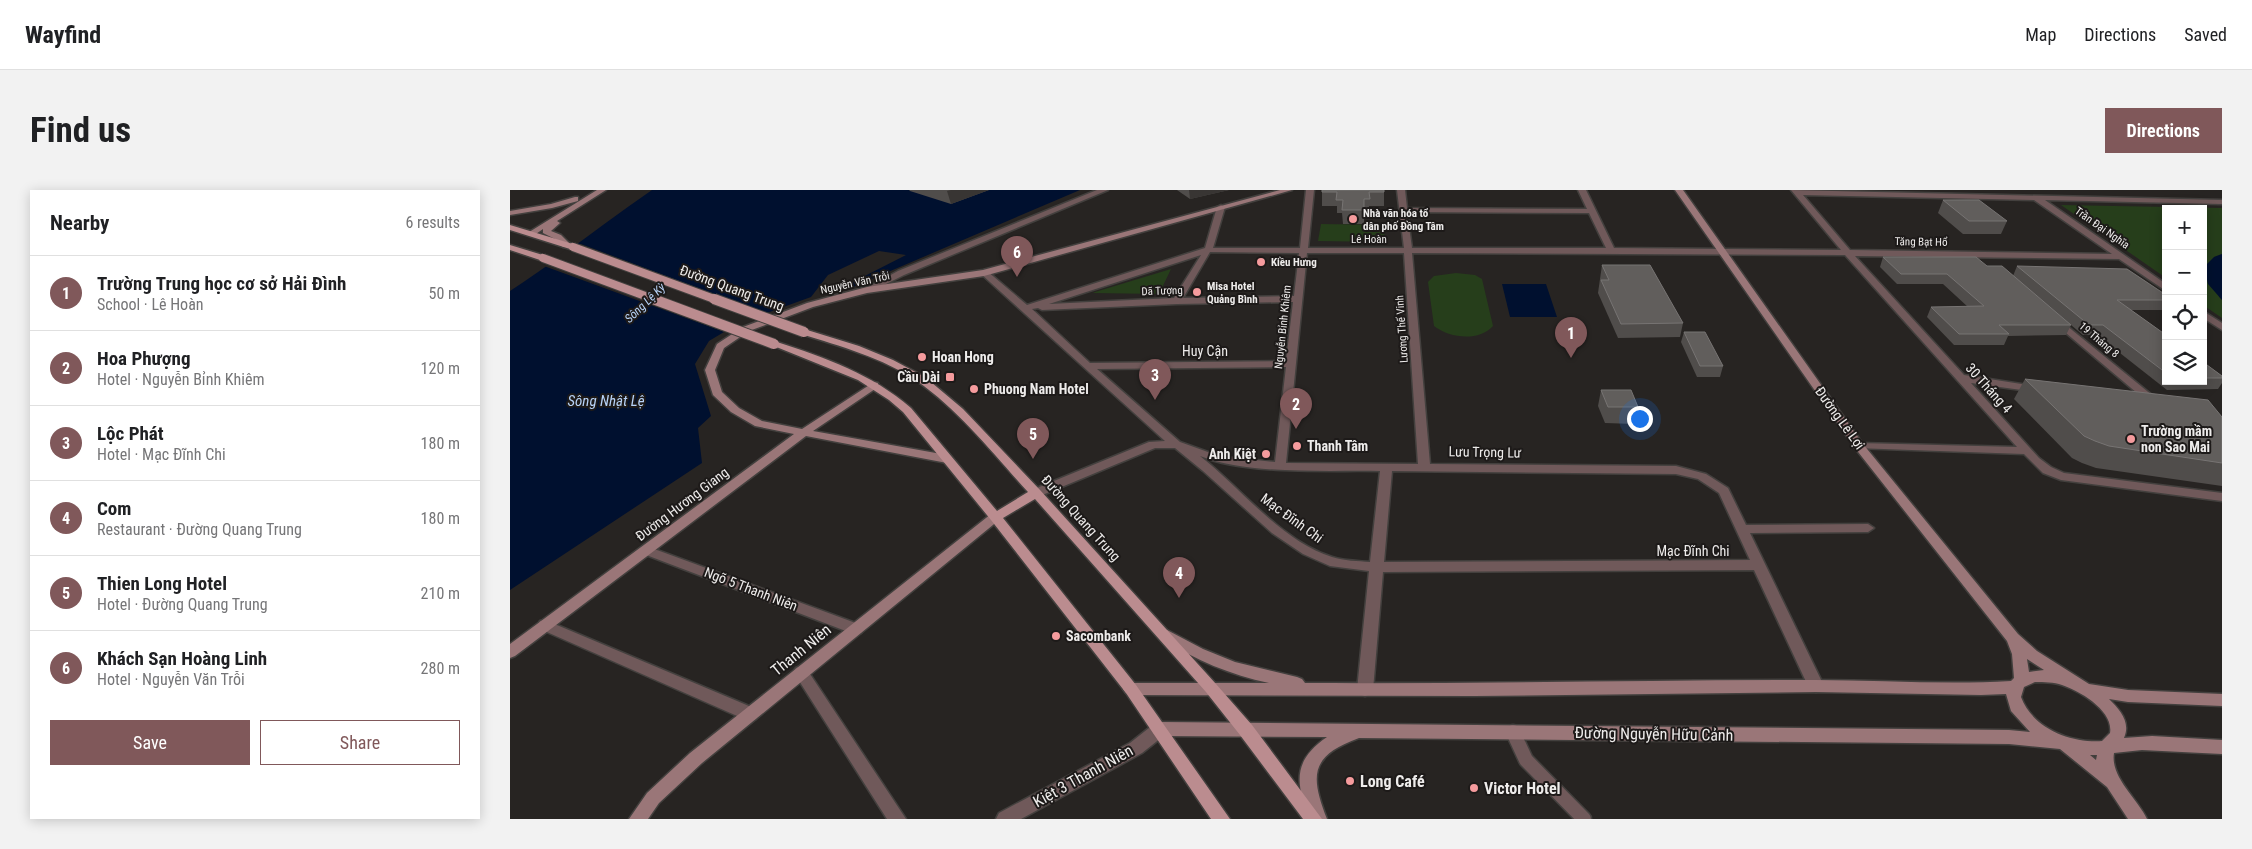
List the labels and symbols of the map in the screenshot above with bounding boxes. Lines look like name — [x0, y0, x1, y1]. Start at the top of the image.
street label: Trần Đại Nghĩa — [2072, 204, 2132, 252]
place label: Nhà văn hóa tổ dân phố Đồng Tâm — [1363, 207, 1444, 233]
marker: Nhà văn hóa tổ dân phố Đồng Tâm — [1347, 213, 1359, 225]
street label: Lê Hoàn — [1351, 233, 1387, 246]
street label: Tăng Bạt Hổ — [1894, 235, 1948, 249]
pin: 6 — [1001, 236, 1033, 277]
marker: Kiều Hưng — [1255, 256, 1267, 268]
place label: Kiều Hưng — [1271, 256, 1317, 269]
street label: Đường Quang Trung — [678, 262, 786, 314]
street label: Nguyễn Văn Trỗi — [819, 269, 891, 297]
water label: Sông Lệ Kỳ — [622, 280, 669, 326]
place label: Misa Hotel Quảng Bình — [1207, 280, 1258, 306]
street label: Dã Tượng — [1141, 284, 1183, 298]
street label: Nguyễn Bỉnh Khiêm — [1272, 284, 1294, 370]
marker: Misa Hotel Quảng Bình — [1191, 286, 1203, 298]
street label: Lương Thế Vinh — [1393, 295, 1411, 363]
pin: 1 — [1555, 317, 1587, 358]
street label: 19 Tháng 8 — [2076, 320, 2122, 360]
street label: Huy Cận — [1182, 343, 1228, 359]
place label: Hoan Hong — [932, 349, 994, 365]
marker: Hoan Hong — [916, 351, 928, 363]
pin: 3 — [1139, 359, 1171, 400]
street label: 30 Tháng 4 — [1963, 360, 2016, 416]
place label: Cầu Dài — [897, 369, 940, 385]
marker: Cầu Dài — [944, 371, 956, 383]
place label: Phuong Nam Hotel — [984, 381, 1089, 397]
marker: Phuong Nam Hotel — [968, 383, 980, 395]
street label: Đường Lê Lợi — [1812, 384, 1868, 452]
pin: 2 — [1280, 388, 1312, 429]
water label: Sông Nhật Lệ — [568, 392, 645, 410]
your location — [1627, 406, 1653, 432]
pin: 5 — [1017, 418, 1049, 459]
place label: Trường mầm non Sao Mai — [2141, 423, 2212, 455]
marker: Trường mầm non Sao Mai — [2125, 433, 2137, 445]
place label: Thanh Tâm — [1307, 438, 1368, 454]
marker: Thanh Tâm — [1291, 440, 1303, 452]
street label: Lưu Trọng Lư — [1449, 443, 1522, 461]
place label: Anh Kiệt — [1209, 446, 1256, 462]
marker: Anh Kiệt — [1260, 448, 1272, 460]
street label: Đường Hương Giang — [632, 464, 732, 544]
street label: Đường Quang Trung — [1038, 472, 1124, 564]
street label: Mạc Đĩnh Chi — [1258, 490, 1326, 546]
street label: Mạc Đĩnh Chi — [1656, 543, 1730, 559]
pin: 4 — [1163, 557, 1195, 598]
street label: Ngõ 5 Thanh Niên — [702, 564, 800, 614]
street label: Thanh Niên — [767, 620, 835, 680]
place label: Sacombank — [1066, 628, 1131, 644]
marker: Sacombank — [1050, 630, 1062, 642]
street label: Đường Nguyễn Hữu Cảnh — [1574, 723, 1734, 745]
street label: Kiệt 3 Thanh Niên — [1030, 741, 1136, 811]
place label: Long Café — [1360, 772, 1425, 791]
marker: Long Café — [1344, 775, 1356, 787]
place label: Victor Hotel — [1484, 779, 1561, 798]
marker: Victor Hotel — [1468, 782, 1480, 794]

